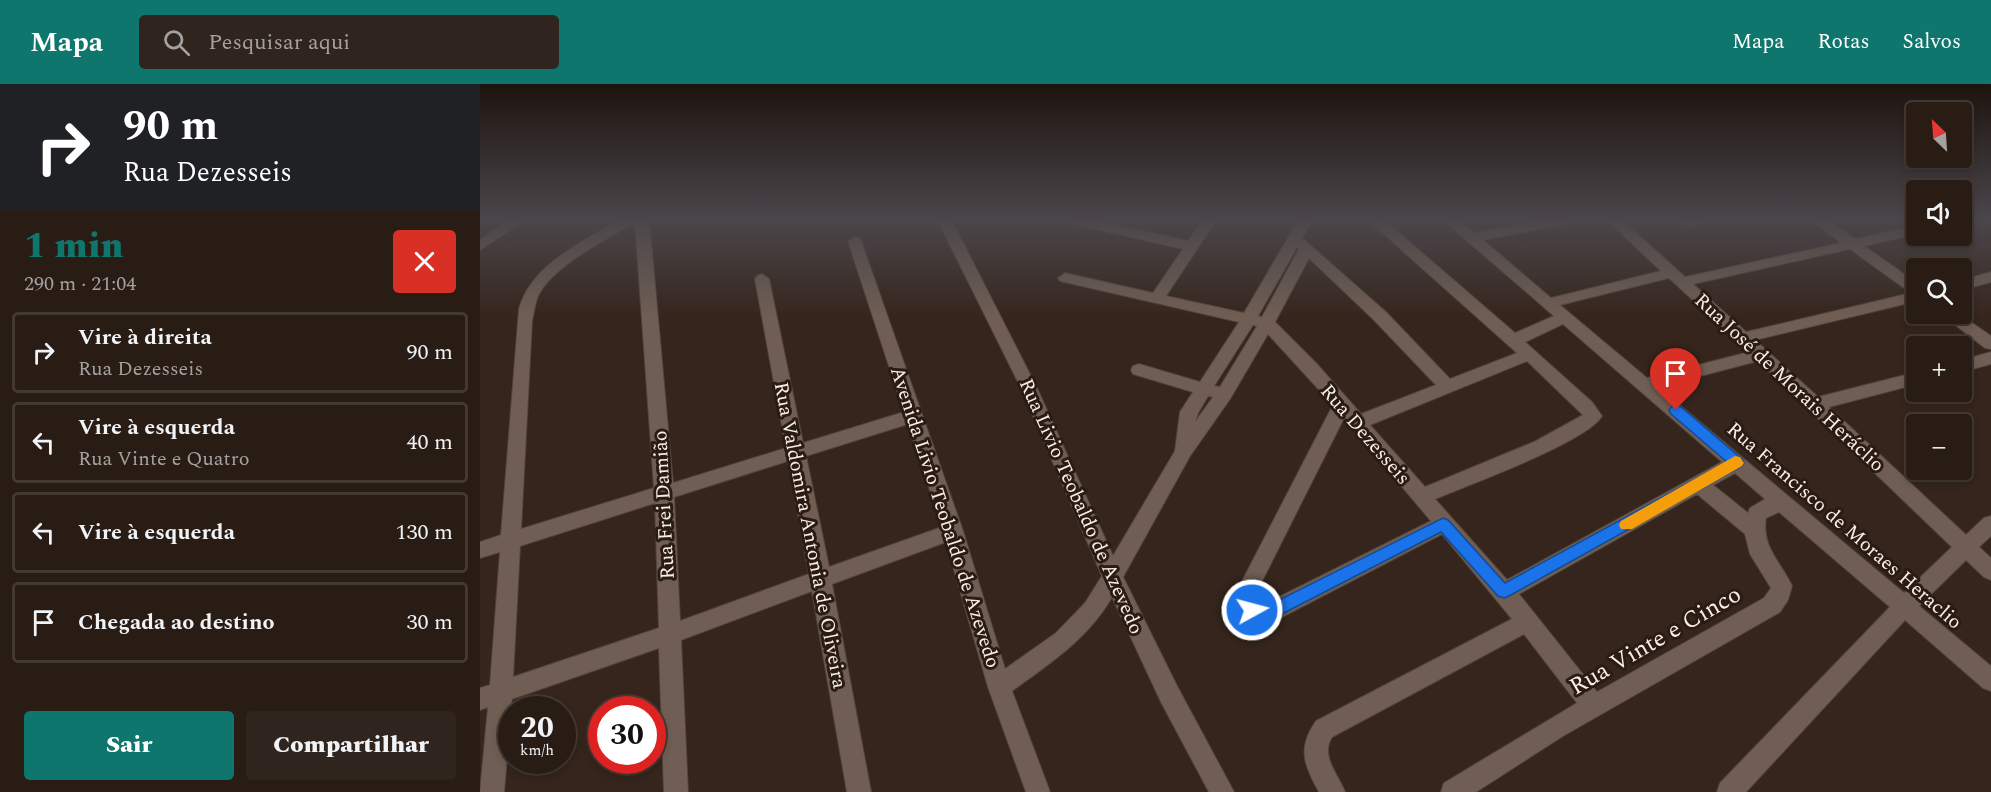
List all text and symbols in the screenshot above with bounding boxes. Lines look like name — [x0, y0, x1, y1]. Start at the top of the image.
search box — [139, 15, 559, 69]
text: Mapa — [30, 21, 103, 64]
icon: search — [160, 26, 193, 59]
text: Pesquisar aqui — [208, 26, 350, 59]
text: Mapa — [1732, 26, 1785, 58]
text: Rotas — [1818, 26, 1870, 58]
text: Salvos — [1903, 26, 1961, 58]
text: 90 m — [123, 95, 218, 158]
north arrow — [1906, 102, 1972, 168]
map controls — [1906, 102, 1972, 480]
icon: right — [24, 108, 102, 186]
text: Rua Dezesseis — [123, 152, 292, 194]
button: sound — [1906, 180, 1972, 246]
text: 1 min — [24, 219, 124, 274]
button: close — [393, 230, 456, 293]
button: search — [1906, 258, 1972, 324]
text: 290 m · 21:04 — [24, 269, 136, 299]
street label: Rua José de Morais Heráclio — [1687, 286, 1891, 479]
text: Vire à direita — [78, 321, 212, 354]
icon: right — [27, 336, 60, 369]
text: 90 m — [407, 336, 453, 369]
button: + — [1906, 336, 1972, 402]
pin — [1650, 348, 1701, 410]
text: Rua Dezesseis — [78, 354, 203, 384]
icon: arrive — [1659, 357, 1692, 390]
street label: Avenida Livio Teobaldo de Azevedo — [882, 363, 1008, 672]
street label: Rua Livio Teobaldo de Azevedo — [1011, 374, 1151, 639]
street label: Rua Dezesseis — [1313, 378, 1418, 492]
street label: Rua Valdomira Antonia de Oliveira — [766, 379, 855, 691]
text: Vire à esquerda — [78, 411, 235, 444]
button: − — [1906, 414, 1972, 480]
street label: Rua Francisco de Moraes Heraclio — [1720, 415, 1969, 637]
icon: left — [27, 426, 60, 459]
text: 40 m — [407, 426, 453, 459]
street label: Rua Frei Damião — [645, 430, 683, 580]
text: Rua Vinte e Quatro — [78, 444, 250, 474]
icon: left — [27, 516, 60, 549]
text: Vire à esquerda — [78, 516, 235, 549]
text: 130 m — [396, 516, 453, 549]
street label: Rua Vinte e Cinco — [1563, 577, 1748, 705]
position arrow — [1220, 578, 1284, 642]
icon: arrive — [27, 606, 60, 639]
text: Chegada ao destino — [78, 606, 275, 639]
text: 30 m — [407, 606, 453, 639]
speed limit sign: 30 — [588, 696, 666, 774]
text: 20 — [520, 705, 554, 751]
button: Sair — [24, 711, 234, 780]
button: Compartilhar — [246, 711, 456, 780]
text: km/h — [520, 739, 554, 762]

